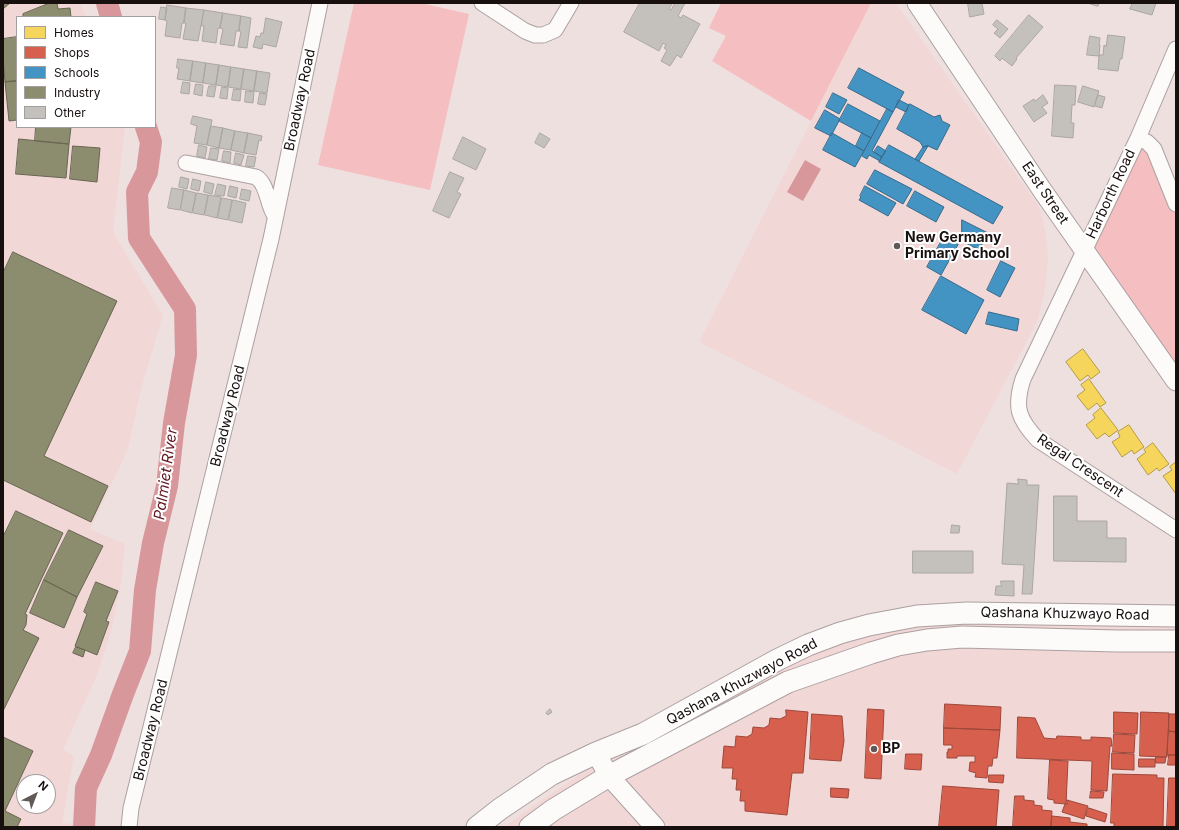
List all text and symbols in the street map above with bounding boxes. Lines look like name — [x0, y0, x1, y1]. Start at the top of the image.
legend — [16, 16, 156, 128]
text: Homes — [54, 25, 94, 40]
text: Shops — [54, 45, 90, 60]
street label: Broadway Road — [281, 47, 319, 153]
text: Schools — [54, 65, 99, 80]
text: Industry — [54, 85, 100, 100]
text: Other — [54, 105, 86, 120]
street label: Harborth Road — [1083, 147, 1139, 241]
street label: East Street — [1018, 159, 1072, 227]
place label: New Germany Primary School — [905, 230, 1009, 262]
marker: New Germany Primary School — [892, 241, 902, 251]
street label: Broadway Road — [207, 364, 249, 468]
water label: Palmiet River — [151, 427, 181, 521]
street label: Regal Crescent — [1034, 431, 1126, 501]
street label: Qashana Khuzwayo Road — [981, 604, 1149, 624]
street label: Qashana Khuzwayo Road — [664, 635, 820, 729]
street label: Broadway Road — [130, 678, 172, 782]
place label: BP — [882, 741, 900, 757]
marker: BP — [869, 744, 879, 754]
north arrow — [16, 774, 56, 814]
text: N — [36, 778, 51, 794]

